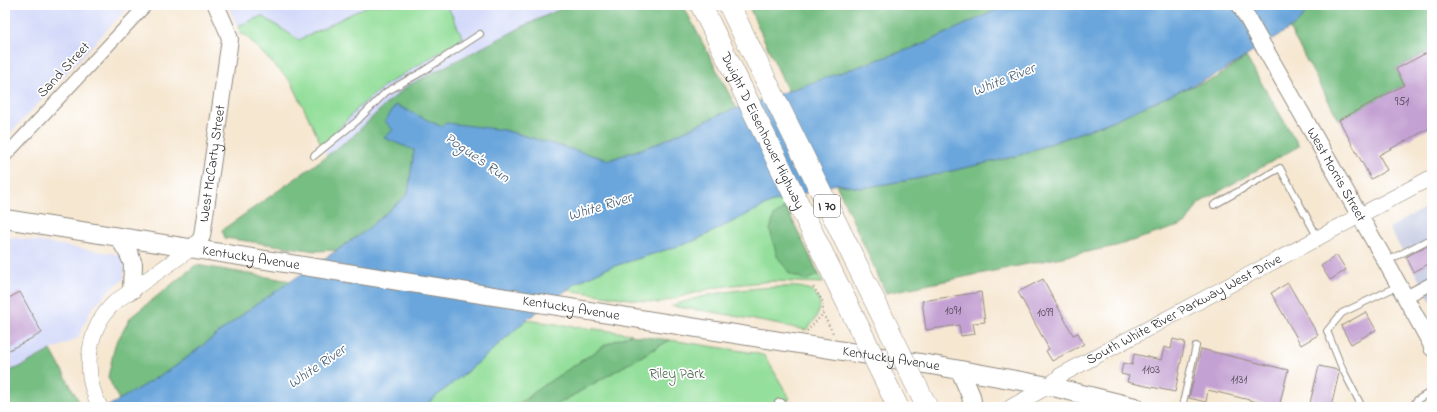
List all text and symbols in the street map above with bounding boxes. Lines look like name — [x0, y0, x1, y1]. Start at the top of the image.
street label: Sand Street — [32, 37, 96, 103]
street label: Dwight D Eisenhower Highway — [715, 48, 810, 213]
water label: White River — [969, 57, 1041, 102]
house number: 951 — [1395, 93, 1409, 111]
street label: West McCarty Street — [194, 103, 231, 223]
street label: West Morris Street — [1301, 124, 1372, 226]
water label: Pogue's Run — [439, 128, 514, 190]
water label: White River — [565, 186, 637, 227]
road number: I 70 — [814, 195, 840, 217]
street label: Kentucky Avenue — [201, 240, 302, 276]
street label: South White River Parkway West Drive — [1082, 248, 1286, 370]
street label: Kentucky Avenue — [521, 290, 622, 326]
house number: 1091 — [945, 302, 961, 320]
house number: 1099 — [1037, 304, 1053, 322]
water label: White River — [284, 338, 352, 394]
street label: Kentucky Avenue — [841, 341, 942, 377]
house number: 1103 — [1142, 361, 1160, 379]
park label: Riley Park — [649, 364, 706, 386]
house number: 1131 — [1231, 371, 1247, 389]

